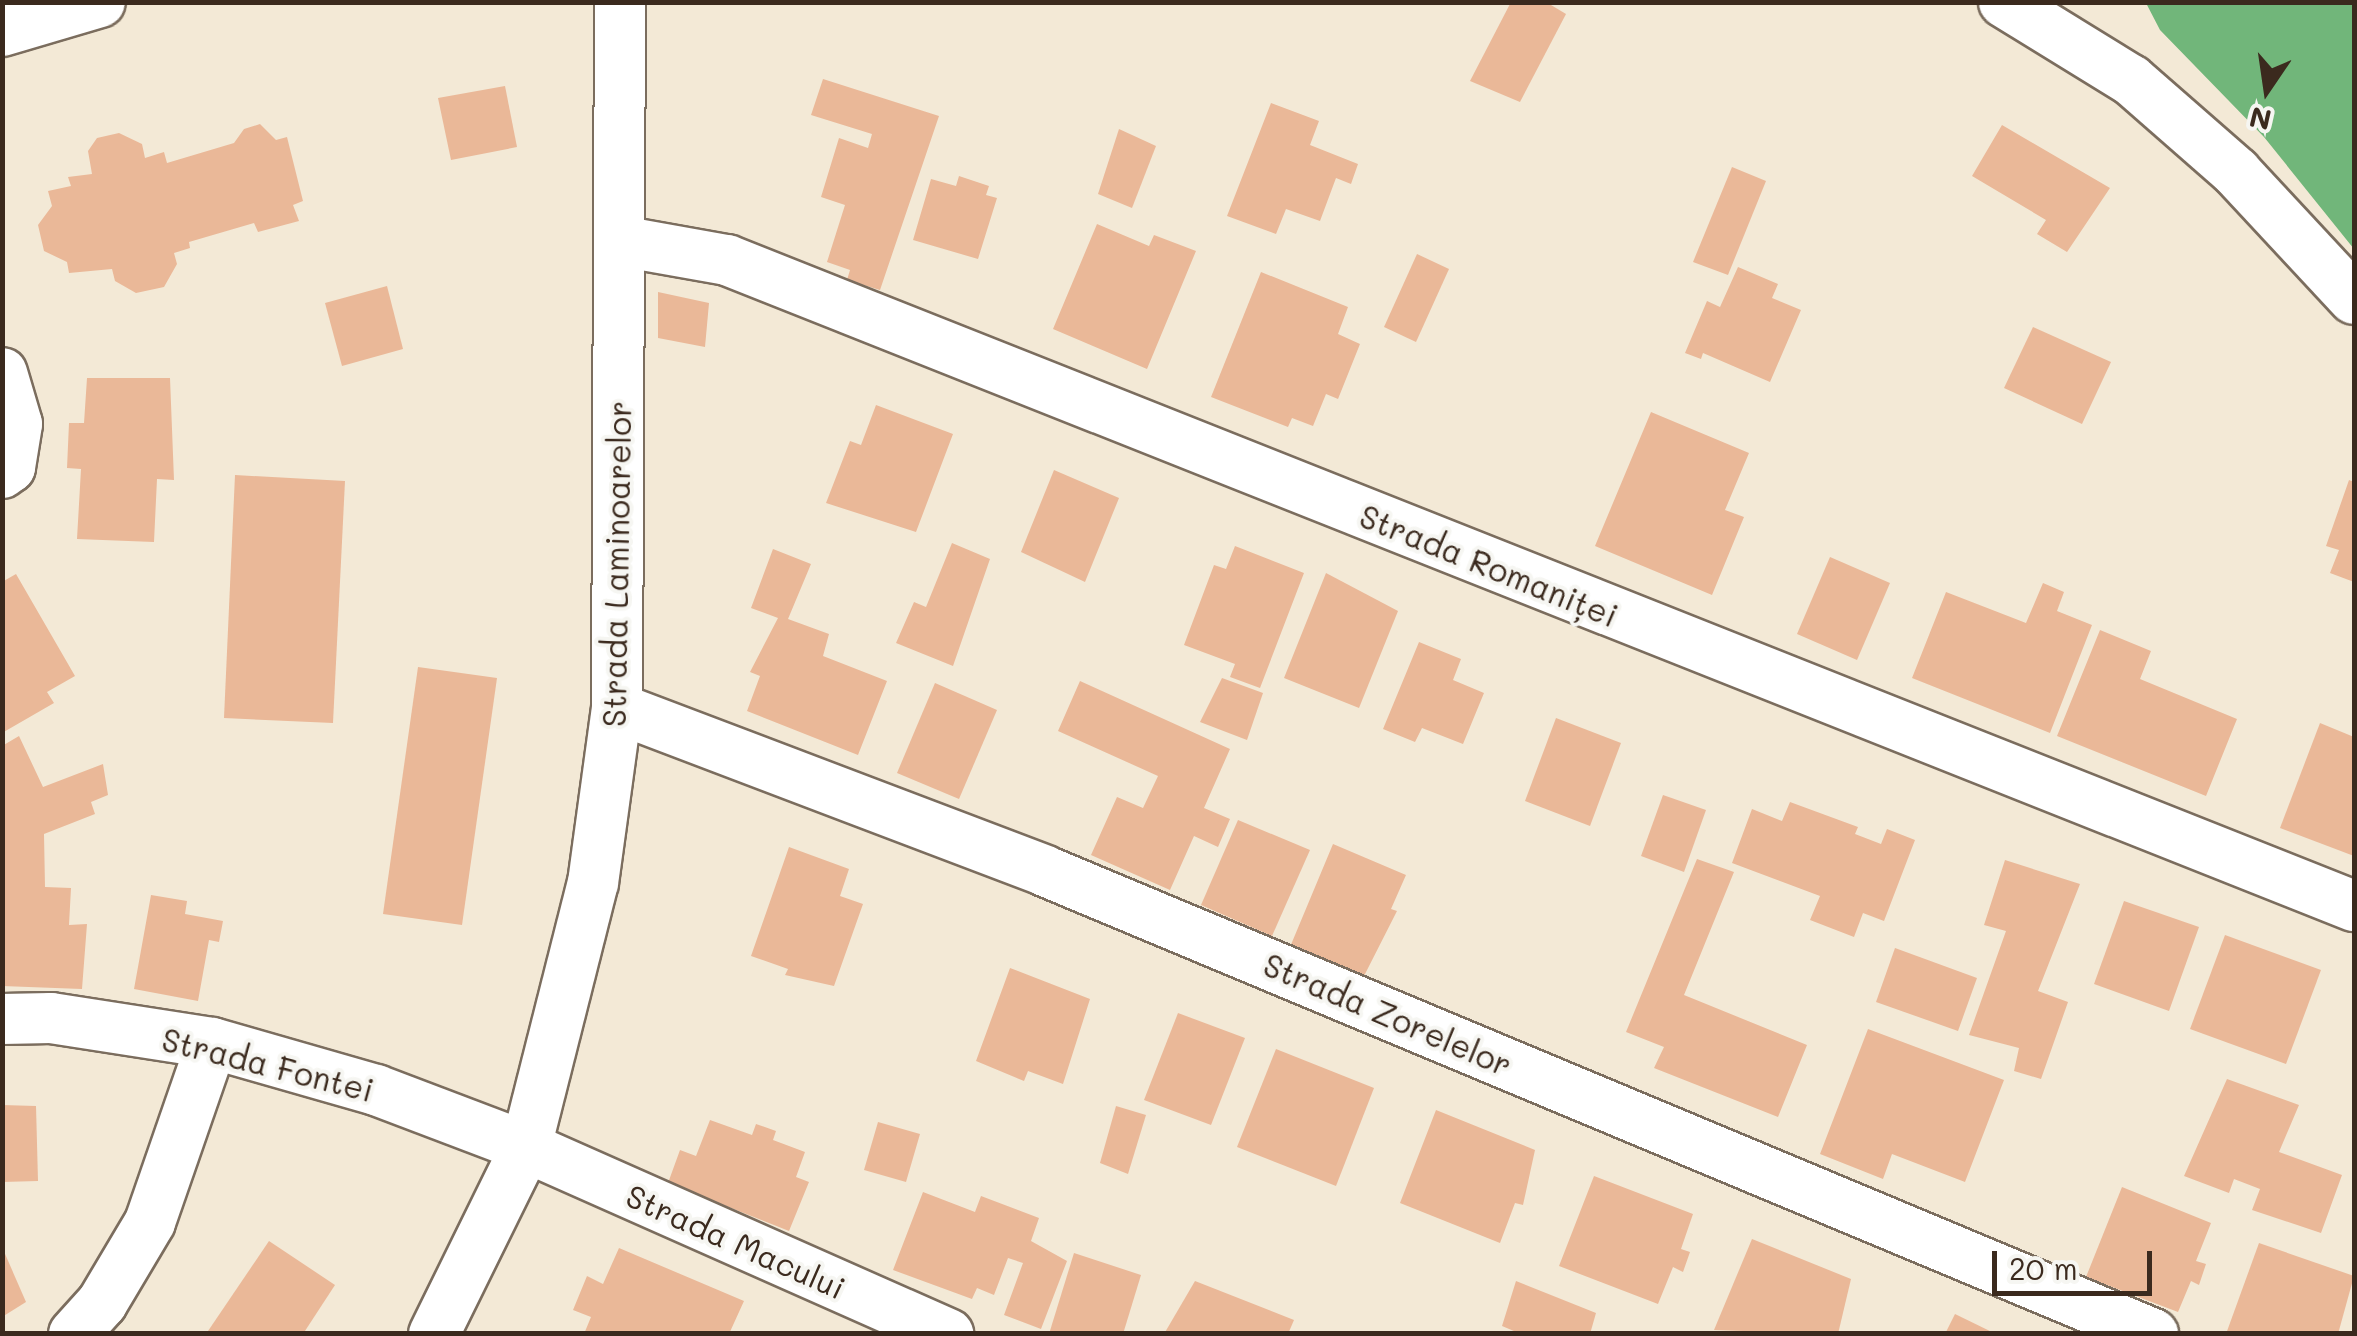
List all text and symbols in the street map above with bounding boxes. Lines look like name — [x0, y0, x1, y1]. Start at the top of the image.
north arrow — [2217, 40, 2317, 140]
text: N — [2246, 99, 2275, 139]
street label: Strada Laminoarelor — [594, 401, 638, 727]
street label: Strada Romaniței — [1354, 496, 1624, 634]
street label: Strada Zorelelor — [1258, 944, 1518, 1084]
street label: Strada Fontei — [158, 1019, 378, 1109]
street label: Strada Macului — [621, 1176, 851, 1306]
scale bar — [1997, 1231, 2157, 1293]
text: 20 m — [2009, 1248, 2078, 1288]

